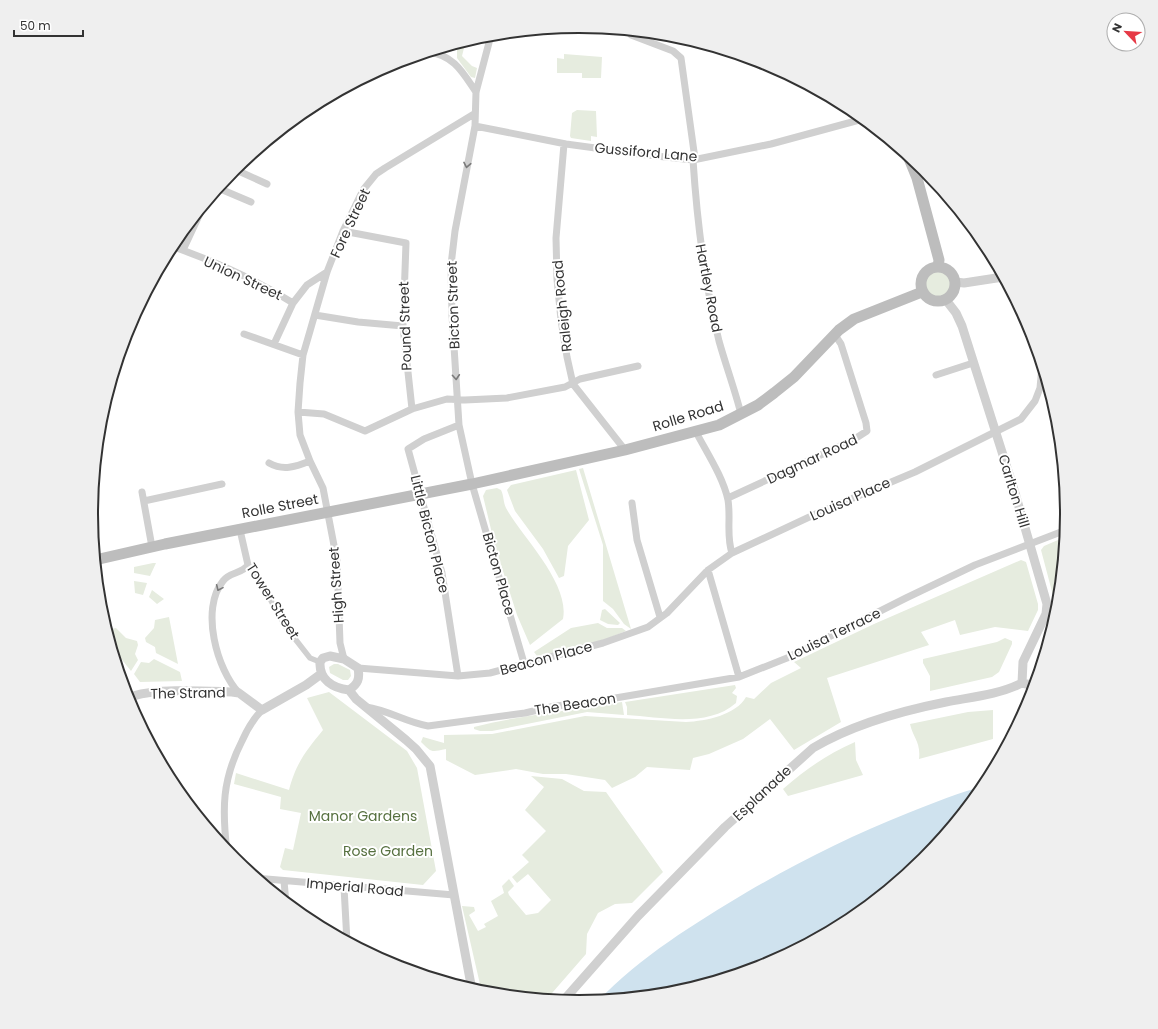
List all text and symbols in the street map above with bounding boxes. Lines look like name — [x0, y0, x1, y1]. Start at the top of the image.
scale bar — [14, 12, 83, 38]
north arrow — [1106, 12, 1146, 52]
text: 50 m — [20, 17, 51, 34]
text: N — [1108, 21, 1126, 35]
street label: Gussiford Lane — [594, 138, 699, 166]
one-way arrow — [464, 161, 472, 168]
street label: Fore Street — [325, 185, 375, 261]
street label: Hartley Road — [691, 242, 727, 334]
street label: Union Street — [200, 251, 286, 305]
street label: Raleigh Road — [547, 259, 577, 353]
street label: Bicton Street — [441, 261, 465, 349]
street label: Pound Street — [393, 281, 417, 371]
one-way arrow — [452, 374, 461, 380]
street label: Rolle Road — [650, 396, 726, 436]
street label: Dagmar Road — [763, 429, 861, 489]
street label: Carlton Hill — [993, 452, 1035, 530]
street label: Louisa Place — [807, 472, 894, 526]
street label: Little Bicton Place — [406, 473, 454, 595]
street label: Rolle Street — [240, 489, 320, 523]
street label: Bicton Place — [478, 530, 520, 618]
street label: High Street — [323, 546, 349, 624]
street label: Tower Street — [242, 559, 304, 643]
one-way arrow — [216, 583, 224, 591]
street label: Louisa Terrace — [784, 603, 884, 665]
street label: Beacon Place — [497, 636, 595, 680]
street label: The Strand — [150, 682, 226, 704]
street label: The Beacon — [533, 688, 617, 720]
street label: Esplanade — [728, 760, 796, 825]
park label: Manor Gardens — [309, 806, 417, 826]
park label: Rose Garden — [343, 841, 433, 861]
street label: Imperial Road — [305, 873, 405, 901]

